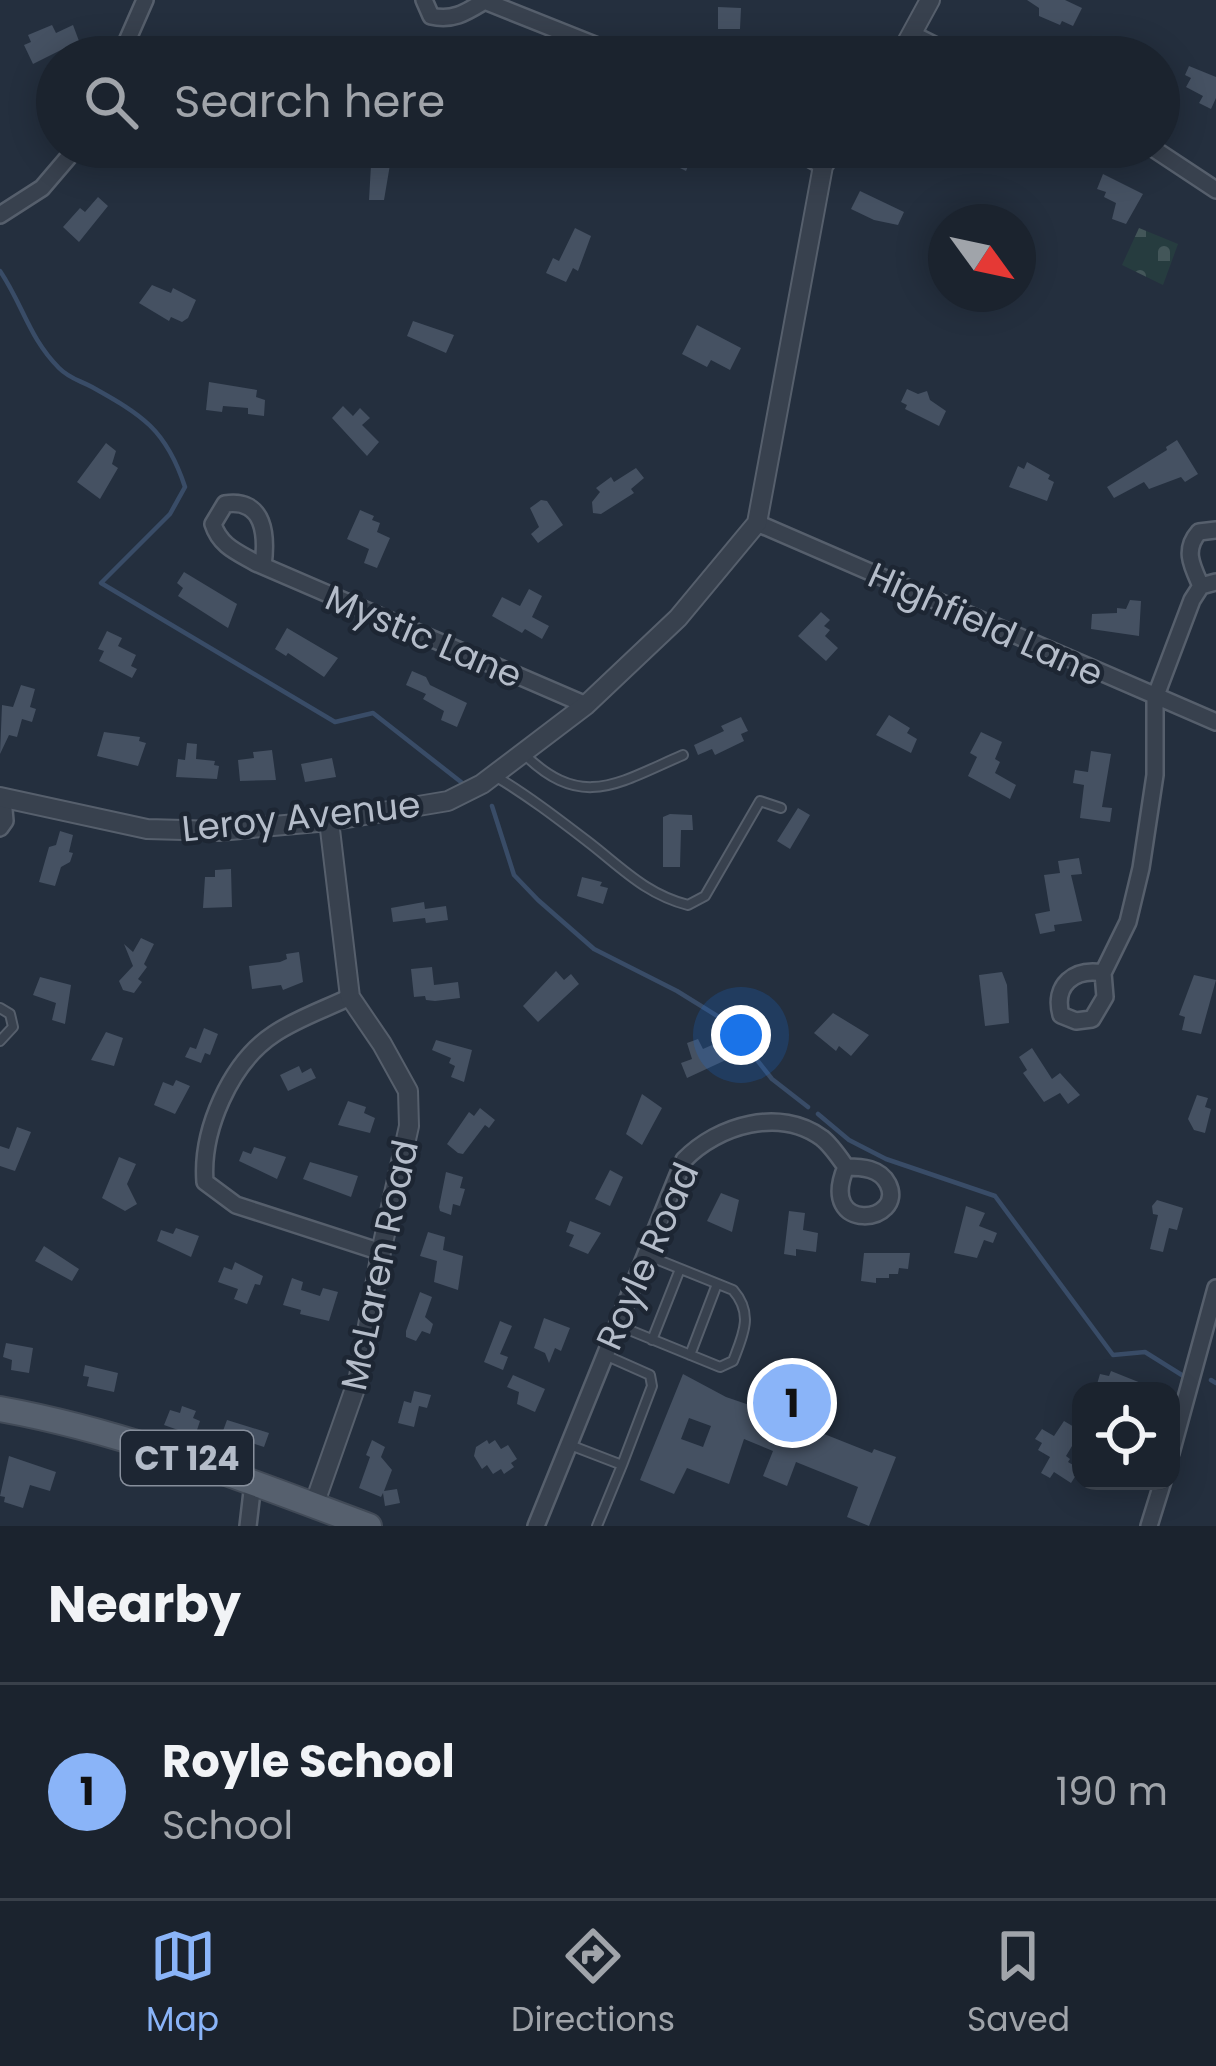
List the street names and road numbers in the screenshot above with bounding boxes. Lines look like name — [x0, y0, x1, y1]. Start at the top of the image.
street label: Highfield Lane — [860, 550, 1111, 699]
street label: Mystic Lane — [318, 572, 530, 701]
street label: Leroy Avenue — [179, 779, 423, 854]
street label: McLaren Road — [328, 1135, 431, 1395]
street label: Royle Road — [584, 1155, 711, 1358]
road number: CT 124 — [121, 1431, 253, 1485]

